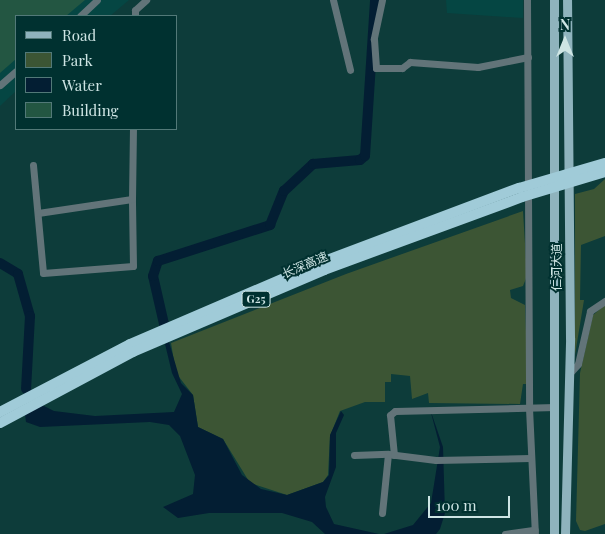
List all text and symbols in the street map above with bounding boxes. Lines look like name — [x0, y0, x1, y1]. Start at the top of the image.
legend — [15, 15, 178, 130]
north arrow — [540, 15, 590, 65]
text: N — [560, 15, 570, 34]
text: Road — [62, 25, 96, 45]
text: Park — [62, 50, 93, 70]
text: Water — [62, 75, 102, 95]
text: Building — [62, 100, 118, 120]
street label: 仁河大道 — [550, 243, 564, 291]
street label: 长深高速 — [280, 249, 330, 281]
road number: G25 — [241, 290, 271, 308]
scale bar — [430, 486, 512, 518]
text: 100 m — [436, 495, 477, 515]

